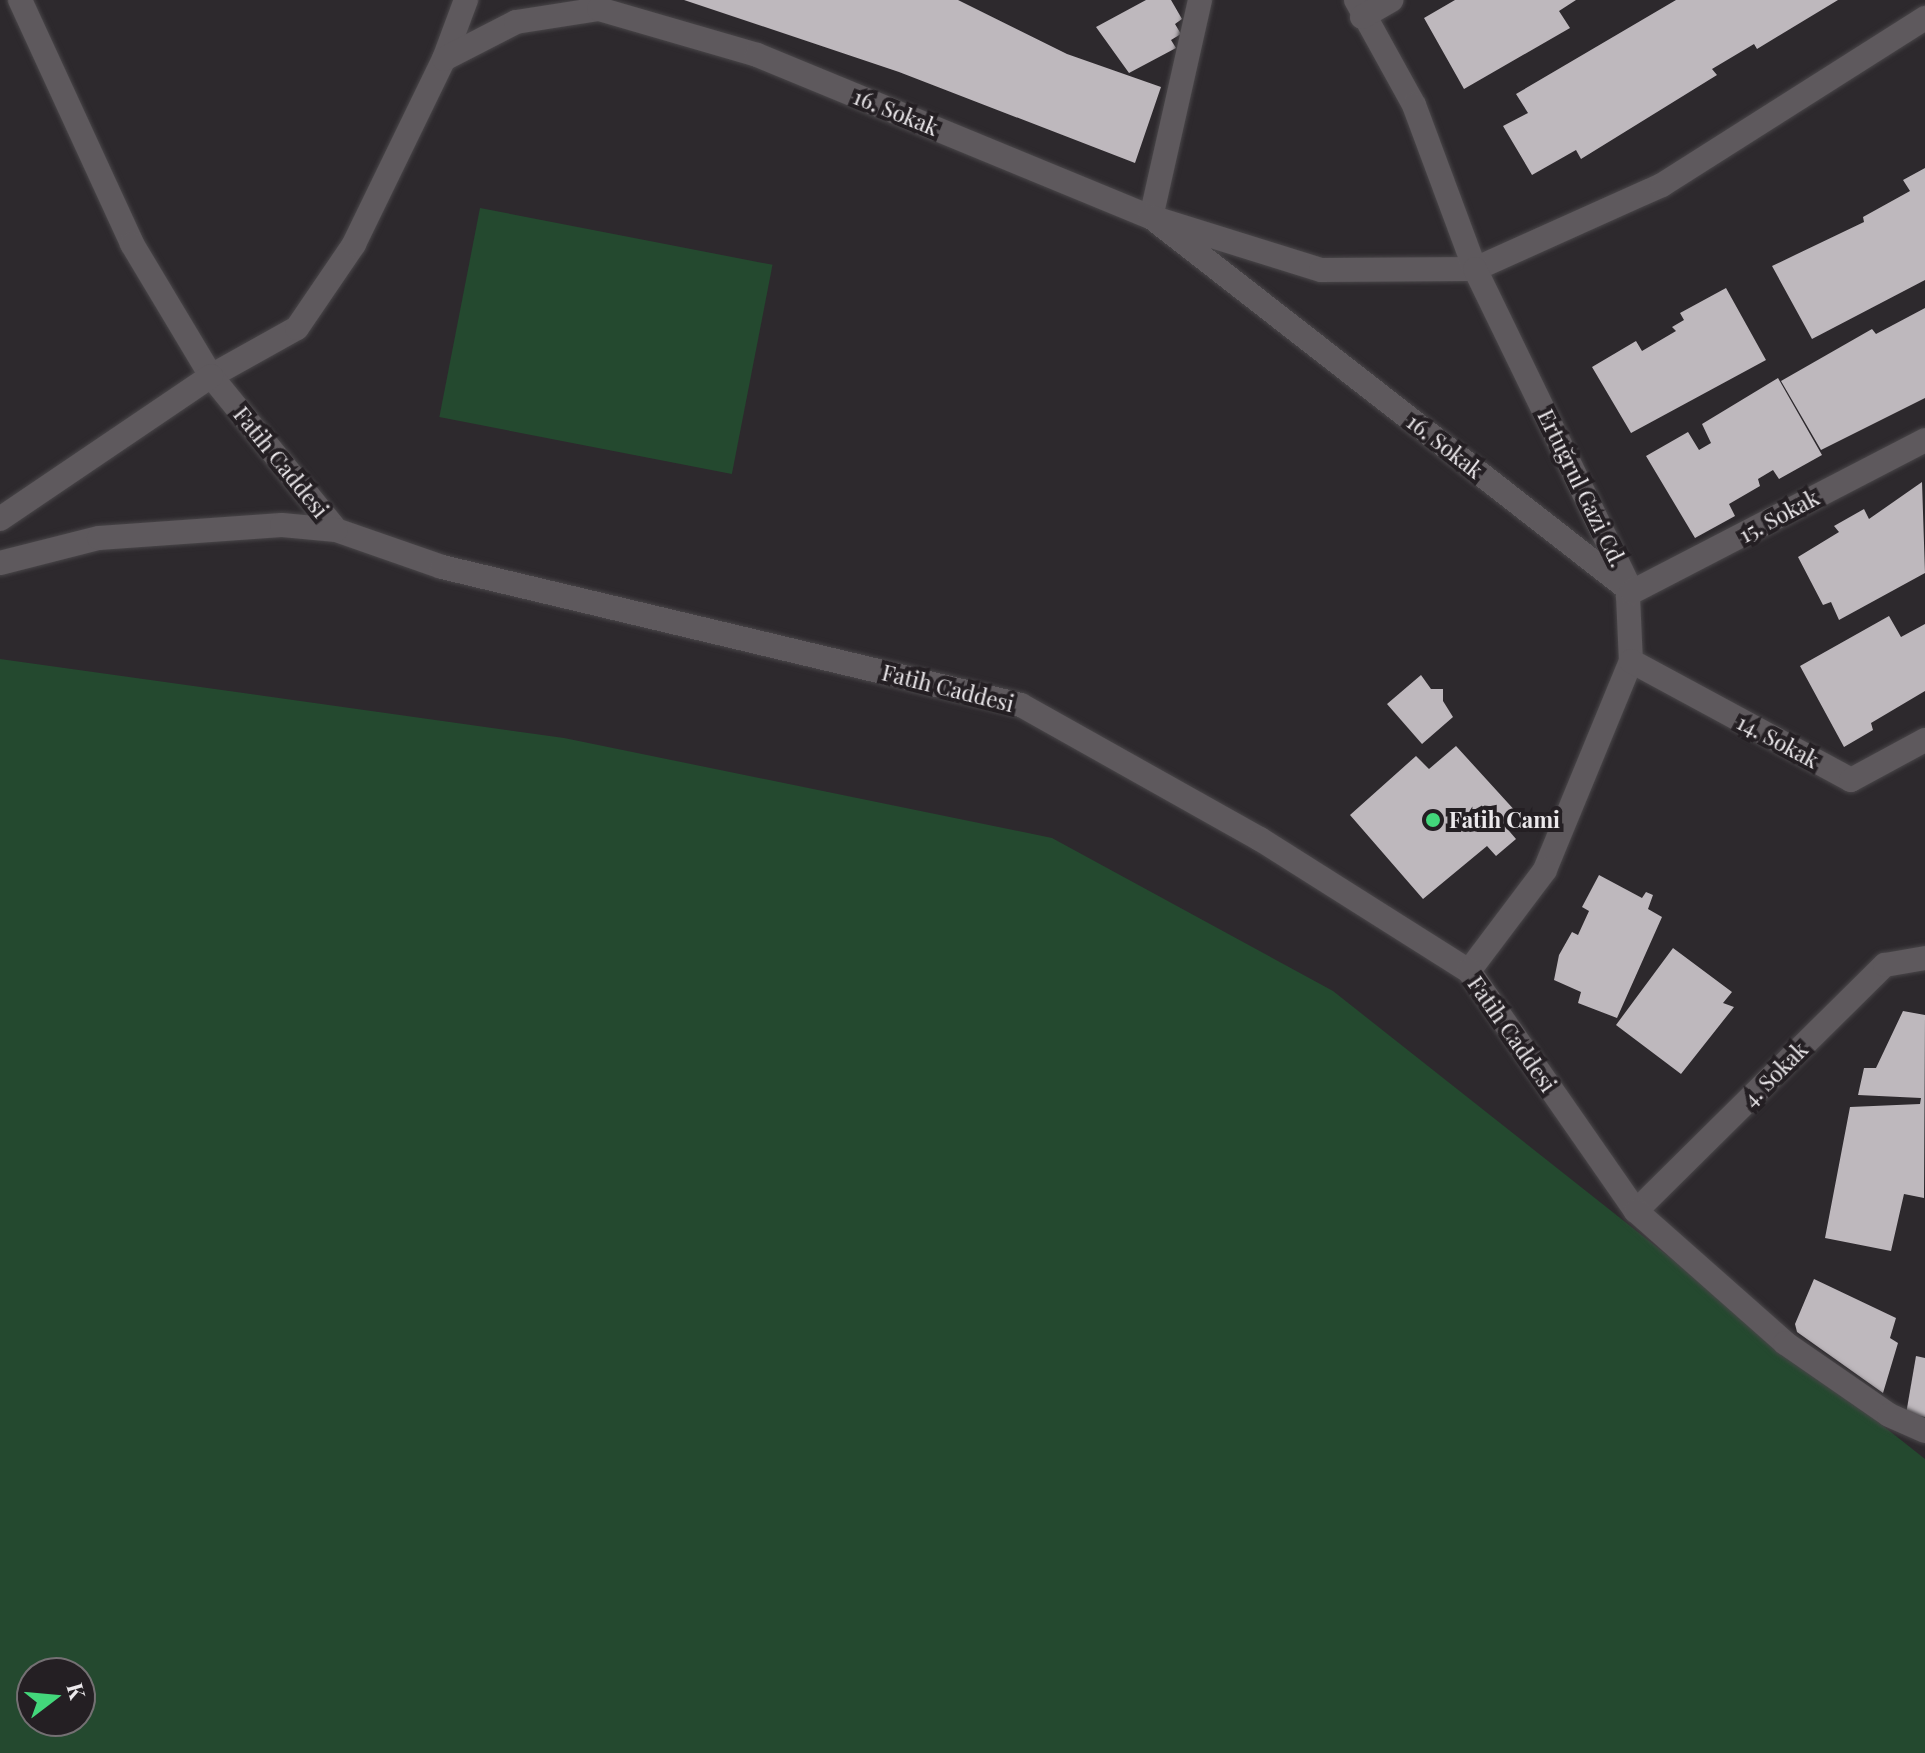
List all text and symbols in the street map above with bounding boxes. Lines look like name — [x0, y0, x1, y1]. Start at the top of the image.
street label: 16. Sokak — [850, 83, 942, 141]
street label: Fatih Caddesi — [228, 401, 334, 523]
street label: Ertuğrul Gazi Cd. — [1532, 405, 1632, 571]
street label: 16. Sokak — [1402, 408, 1488, 484]
street label: 15. Sokak — [1735, 484, 1823, 548]
street label: Fatih Caddesi — [879, 659, 1017, 717]
street label: 14. Sokak — [1733, 709, 1823, 773]
place label: Fatih Cami — [1449, 807, 1560, 833]
marker: Fatih Cami — [1424, 811, 1442, 829]
street label: Fatih Caddesi — [1463, 971, 1561, 1097]
street label: 4. Sokak — [1737, 1036, 1813, 1112]
north arrow — [16, 1657, 96, 1737]
text: K — [61, 1679, 94, 1703]

